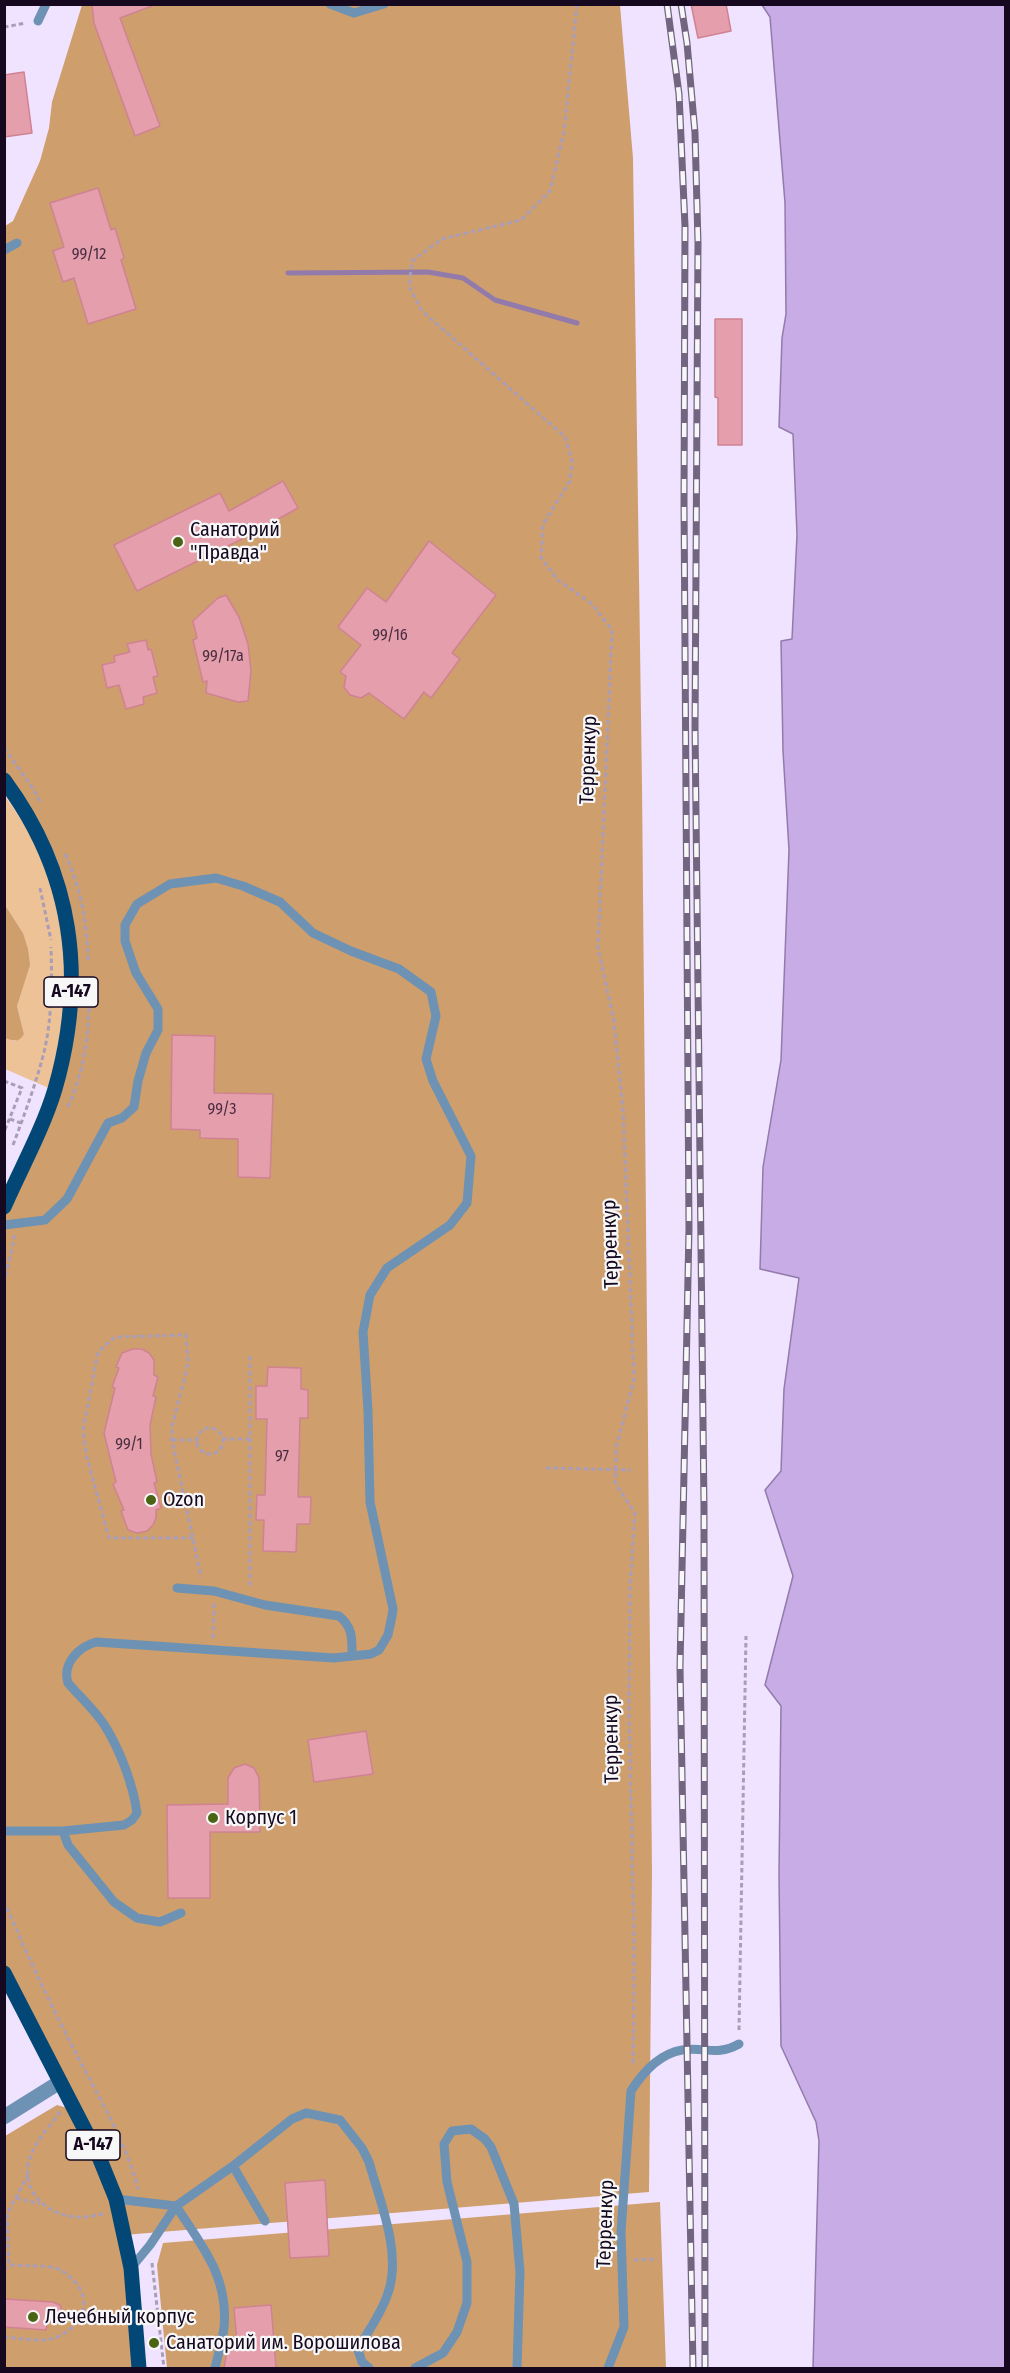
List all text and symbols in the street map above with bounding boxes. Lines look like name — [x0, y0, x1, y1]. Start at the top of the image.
house number: 99/12 — [72, 245, 106, 265]
place label: Санаторий "Правда" — [190, 518, 280, 565]
marker: Санаторий "Правда" — [171, 535, 185, 549]
house number: 99/16 — [372, 626, 408, 646]
house number: 99/17а — [202, 647, 244, 667]
street label: Терренкур — [575, 715, 603, 805]
road number: А-147 — [44, 977, 98, 1007]
house number: 99/3 — [207, 1100, 237, 1120]
street label: Терренкур — [597, 1199, 625, 1289]
house number: 99/1 — [115, 1435, 143, 1455]
house number: 97 — [275, 1447, 289, 1467]
place label: Ozon — [163, 1488, 204, 1512]
marker: Ozon — [144, 1493, 158, 1507]
street label: Терренкур — [599, 1694, 625, 1784]
place label: Корпус 1 — [225, 1806, 297, 1830]
marker: Корпус 1 — [206, 1811, 220, 1825]
road number: А-147 — [66, 2130, 120, 2160]
street label: Терренкур — [592, 2179, 620, 2269]
place label: Лечебный корпус — [45, 2305, 195, 2329]
marker: Лечебный корпус — [26, 2310, 40, 2324]
place label: Санаторий им. Ворошилова — [166, 2331, 401, 2355]
marker: Санаторий им. Ворошилова — [147, 2336, 161, 2350]

